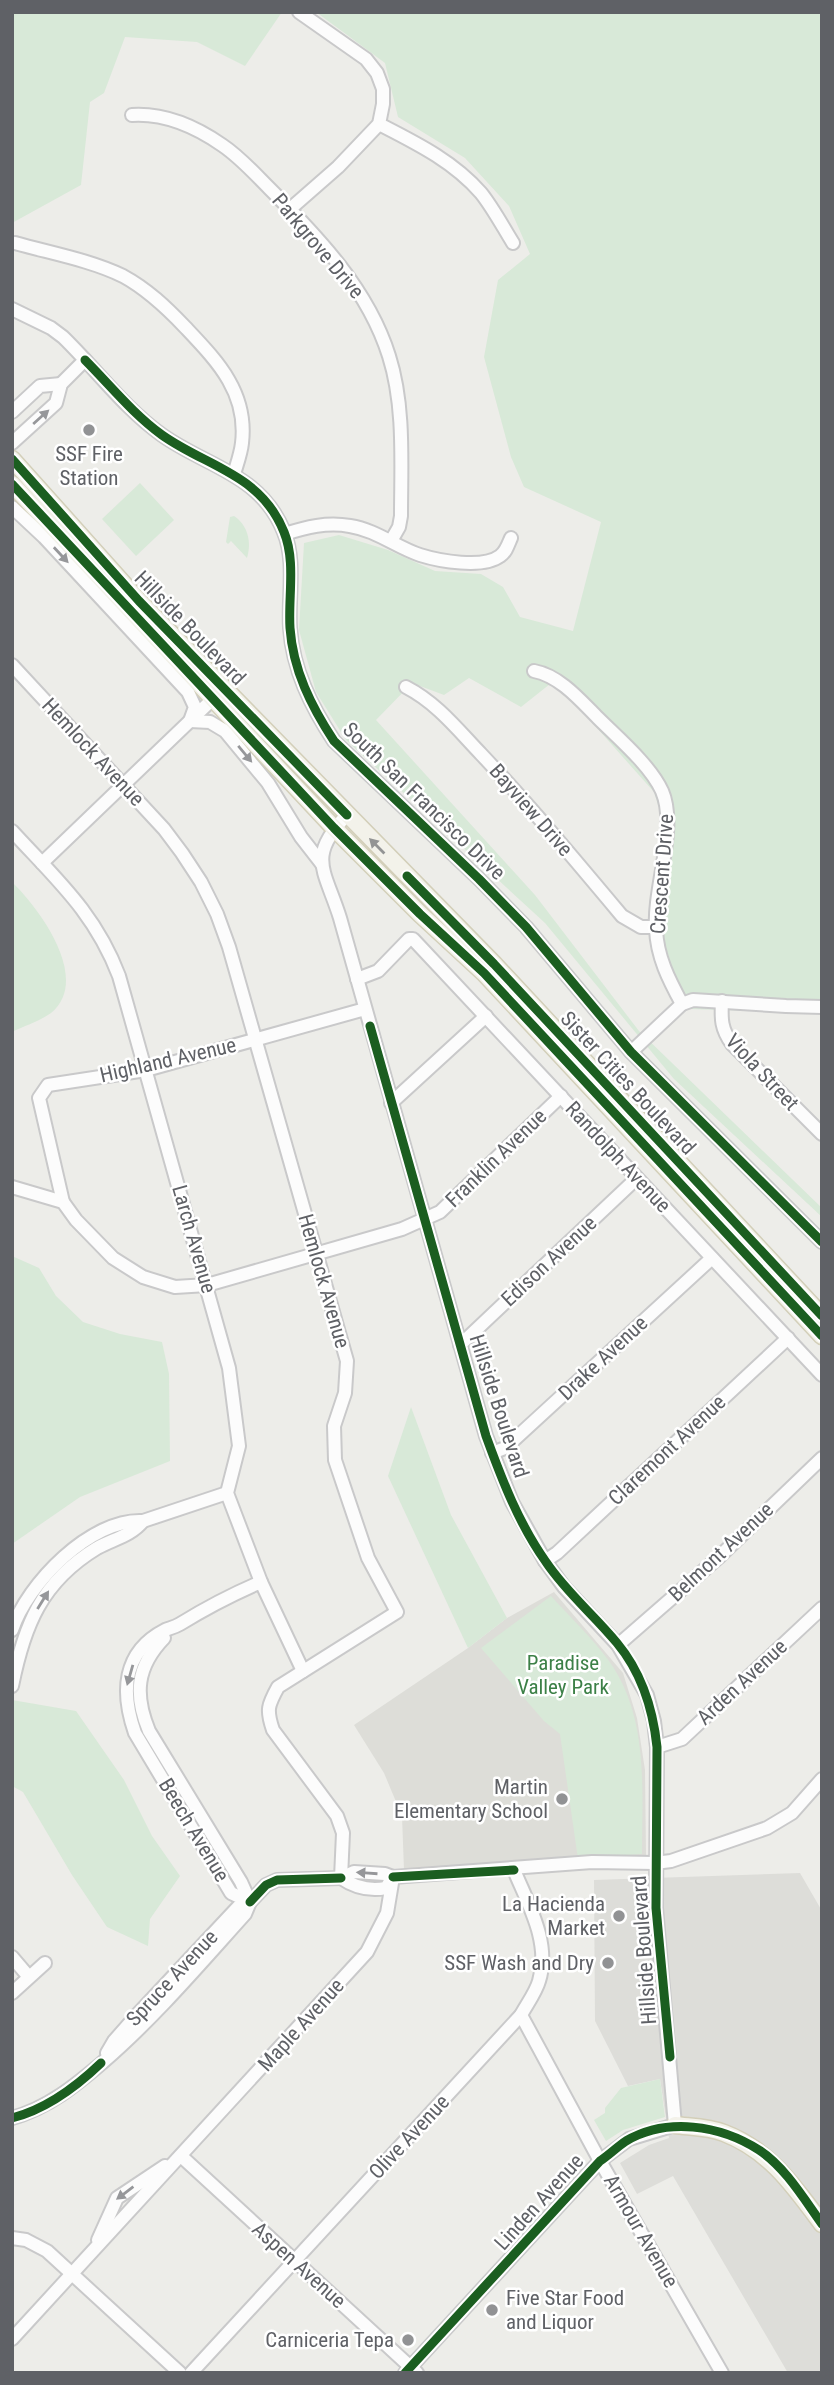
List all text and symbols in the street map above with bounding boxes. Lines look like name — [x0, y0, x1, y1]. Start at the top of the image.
street label: Parkgrove Drive — [267, 189, 369, 303]
one-way arrow — [32, 409, 49, 425]
marker: SSF Fire Station — [81, 422, 97, 438]
place label: SSF Fire Station — [55, 442, 123, 490]
one-way arrow — [53, 546, 69, 564]
street label: Hillside Boulevard — [130, 566, 250, 690]
street label: Hemlock Avenue — [37, 693, 149, 811]
street label: South San Francisco Drive — [338, 717, 510, 885]
one-way arrow — [237, 745, 253, 763]
street label: Bayview Drive — [485, 759, 578, 861]
street label: Crescent Drive — [646, 813, 678, 935]
one-way arrow — [368, 837, 385, 854]
street label: Sister Cities Boulevard — [556, 1007, 700, 1159]
street label: Viola Street — [720, 1029, 804, 1115]
street label: Highland Avenue — [98, 1033, 239, 1087]
street label: Randolph Avenue — [560, 1097, 676, 1218]
street label: Franklin Avenue — [441, 1104, 551, 1212]
street label: Larch Avenue — [167, 1182, 221, 1296]
street label: Hemlock Avenue — [293, 1211, 355, 1351]
street label: Edison Avenue — [497, 1211, 602, 1311]
street label: Drake Avenue — [554, 1311, 652, 1405]
street label: Hillside Boulevard — [465, 1331, 533, 1481]
street label: Claremont Avenue — [604, 1390, 730, 1510]
street label: Belmont Avenue — [664, 1497, 778, 1607]
one-way arrow — [37, 1590, 50, 1610]
street label: Arden Avenue — [692, 1634, 792, 1730]
park label: Paradise Valley Park — [517, 1651, 609, 1699]
one-way arrow — [124, 1665, 134, 1686]
street label: Beech Avenue — [154, 1774, 234, 1886]
place label: Martin Elementary School — [394, 1775, 548, 1823]
marker: Martin Elementary School — [554, 1791, 570, 1807]
one-way arrow — [355, 1867, 377, 1878]
street label: Hillside Boulevard — [627, 1875, 661, 2025]
place label: La Hacienda Market — [502, 1892, 605, 1940]
marker: La Hacienda Market — [611, 1908, 627, 1924]
street label: Spruce Avenue — [121, 1925, 223, 2031]
place label: SSF Wash and Dry — [444, 1951, 594, 1975]
marker: SSF Wash and Dry — [600, 1955, 616, 1971]
street label: Maple Avenue — [253, 1974, 349, 2076]
street label: Olive Avenue — [364, 2090, 454, 2184]
street label: Linden Avenue — [490, 2149, 588, 2255]
street label: Armour Avenue — [599, 2170, 683, 2292]
one-way arrow — [116, 2185, 134, 2199]
street label: Aspen Avenue — [247, 2217, 351, 2313]
place label: Five Star Food and Liquor — [506, 2286, 624, 2334]
marker: Five Star Food and Liquor — [484, 2302, 500, 2318]
place label: Carniceria Tepa — [265, 2328, 394, 2352]
marker: Carniceria Tepa — [400, 2332, 416, 2348]

